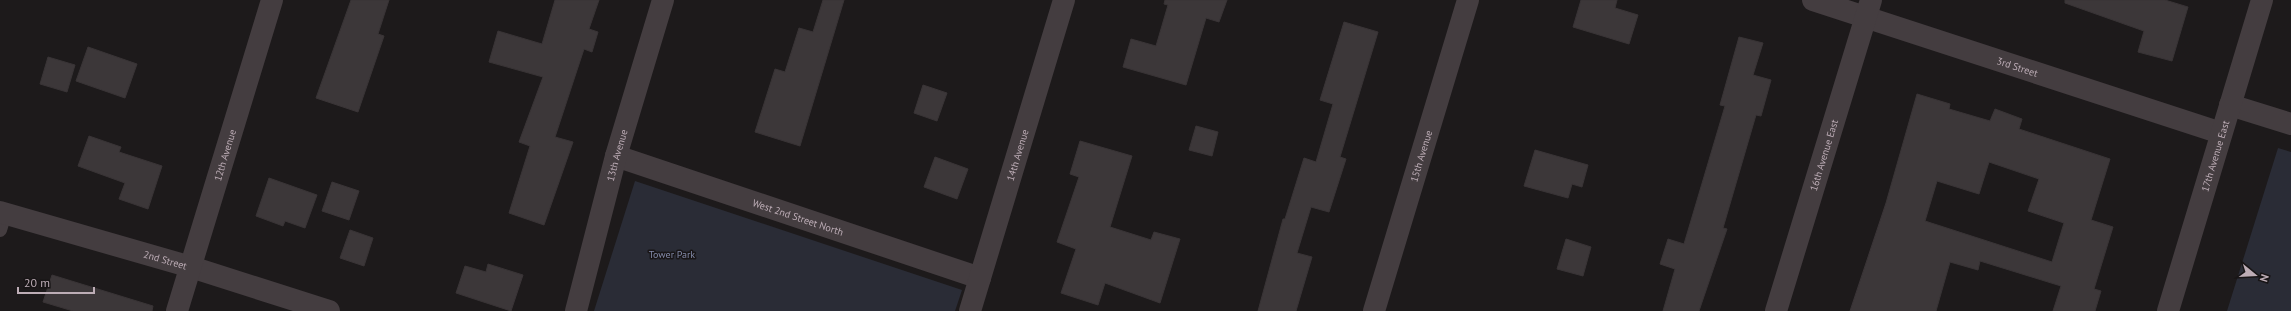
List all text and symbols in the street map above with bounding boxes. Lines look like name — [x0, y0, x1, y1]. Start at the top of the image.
street label: 3rd Street — [1995, 54, 2040, 80]
street label: 16th Avenue East — [1807, 117, 1841, 192]
street label: 17th Avenue East — [2198, 118, 2232, 193]
street label: 12th Avenue — [211, 128, 239, 183]
street label: 13th Avenue — [603, 128, 630, 183]
street label: 14th Avenue — [1003, 128, 1031, 182]
street label: 15th Avenue — [1407, 128, 1435, 183]
street label: West 2nd Street North — [751, 196, 845, 238]
street label: 2nd Street — [142, 247, 189, 272]
park label: Tower Park — [649, 248, 695, 261]
north arrow — [2235, 255, 2275, 295]
scale bar — [18, 269, 94, 295]
text: N — [2257, 272, 2272, 284]
text: 20 m — [24, 275, 50, 290]

